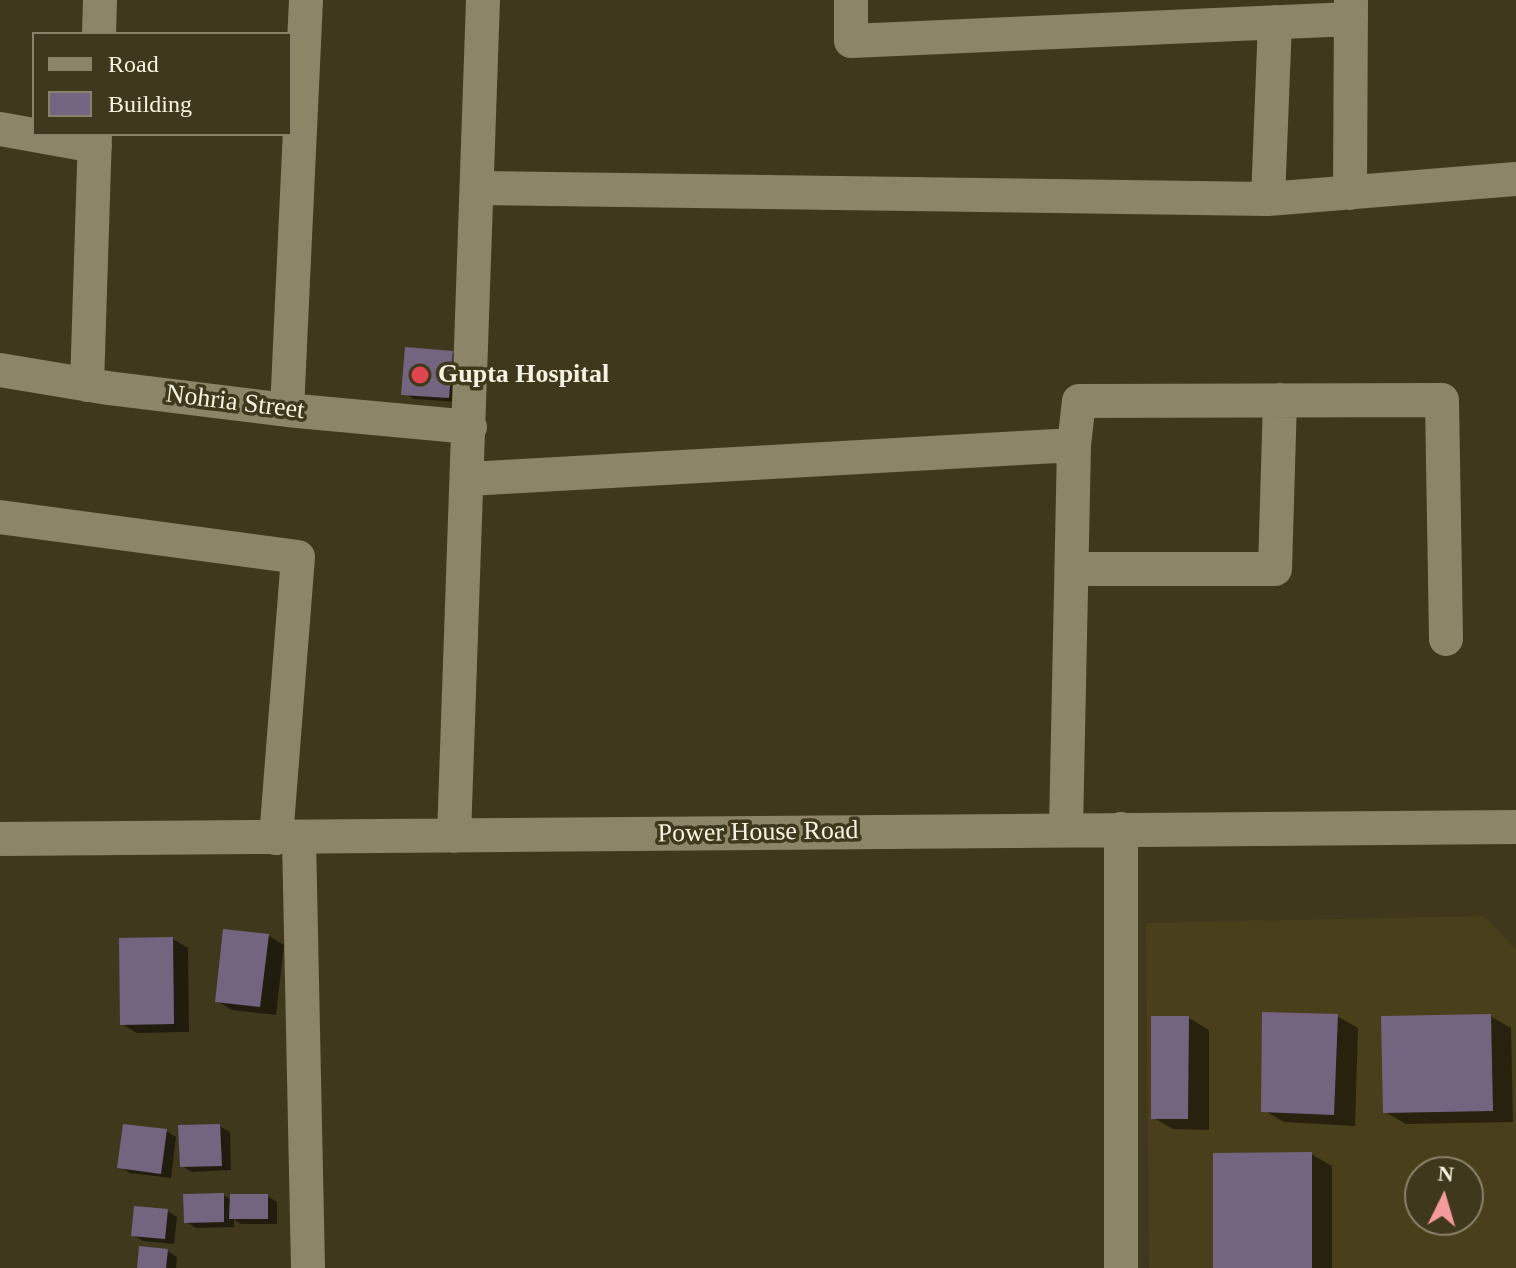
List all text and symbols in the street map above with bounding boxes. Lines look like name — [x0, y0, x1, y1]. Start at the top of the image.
legend — [32, 32, 292, 136]
text: Road — [108, 51, 159, 77]
text: Building — [108, 91, 192, 117]
place label: Gupta Hospital — [438, 359, 609, 391]
marker: Gupta Hospital — [409, 364, 431, 386]
street label: Nohria Street — [164, 379, 306, 427]
street label: Power House Road — [657, 816, 859, 850]
north arrow — [1404, 1156, 1484, 1236]
text: N — [1437, 1160, 1455, 1187]

